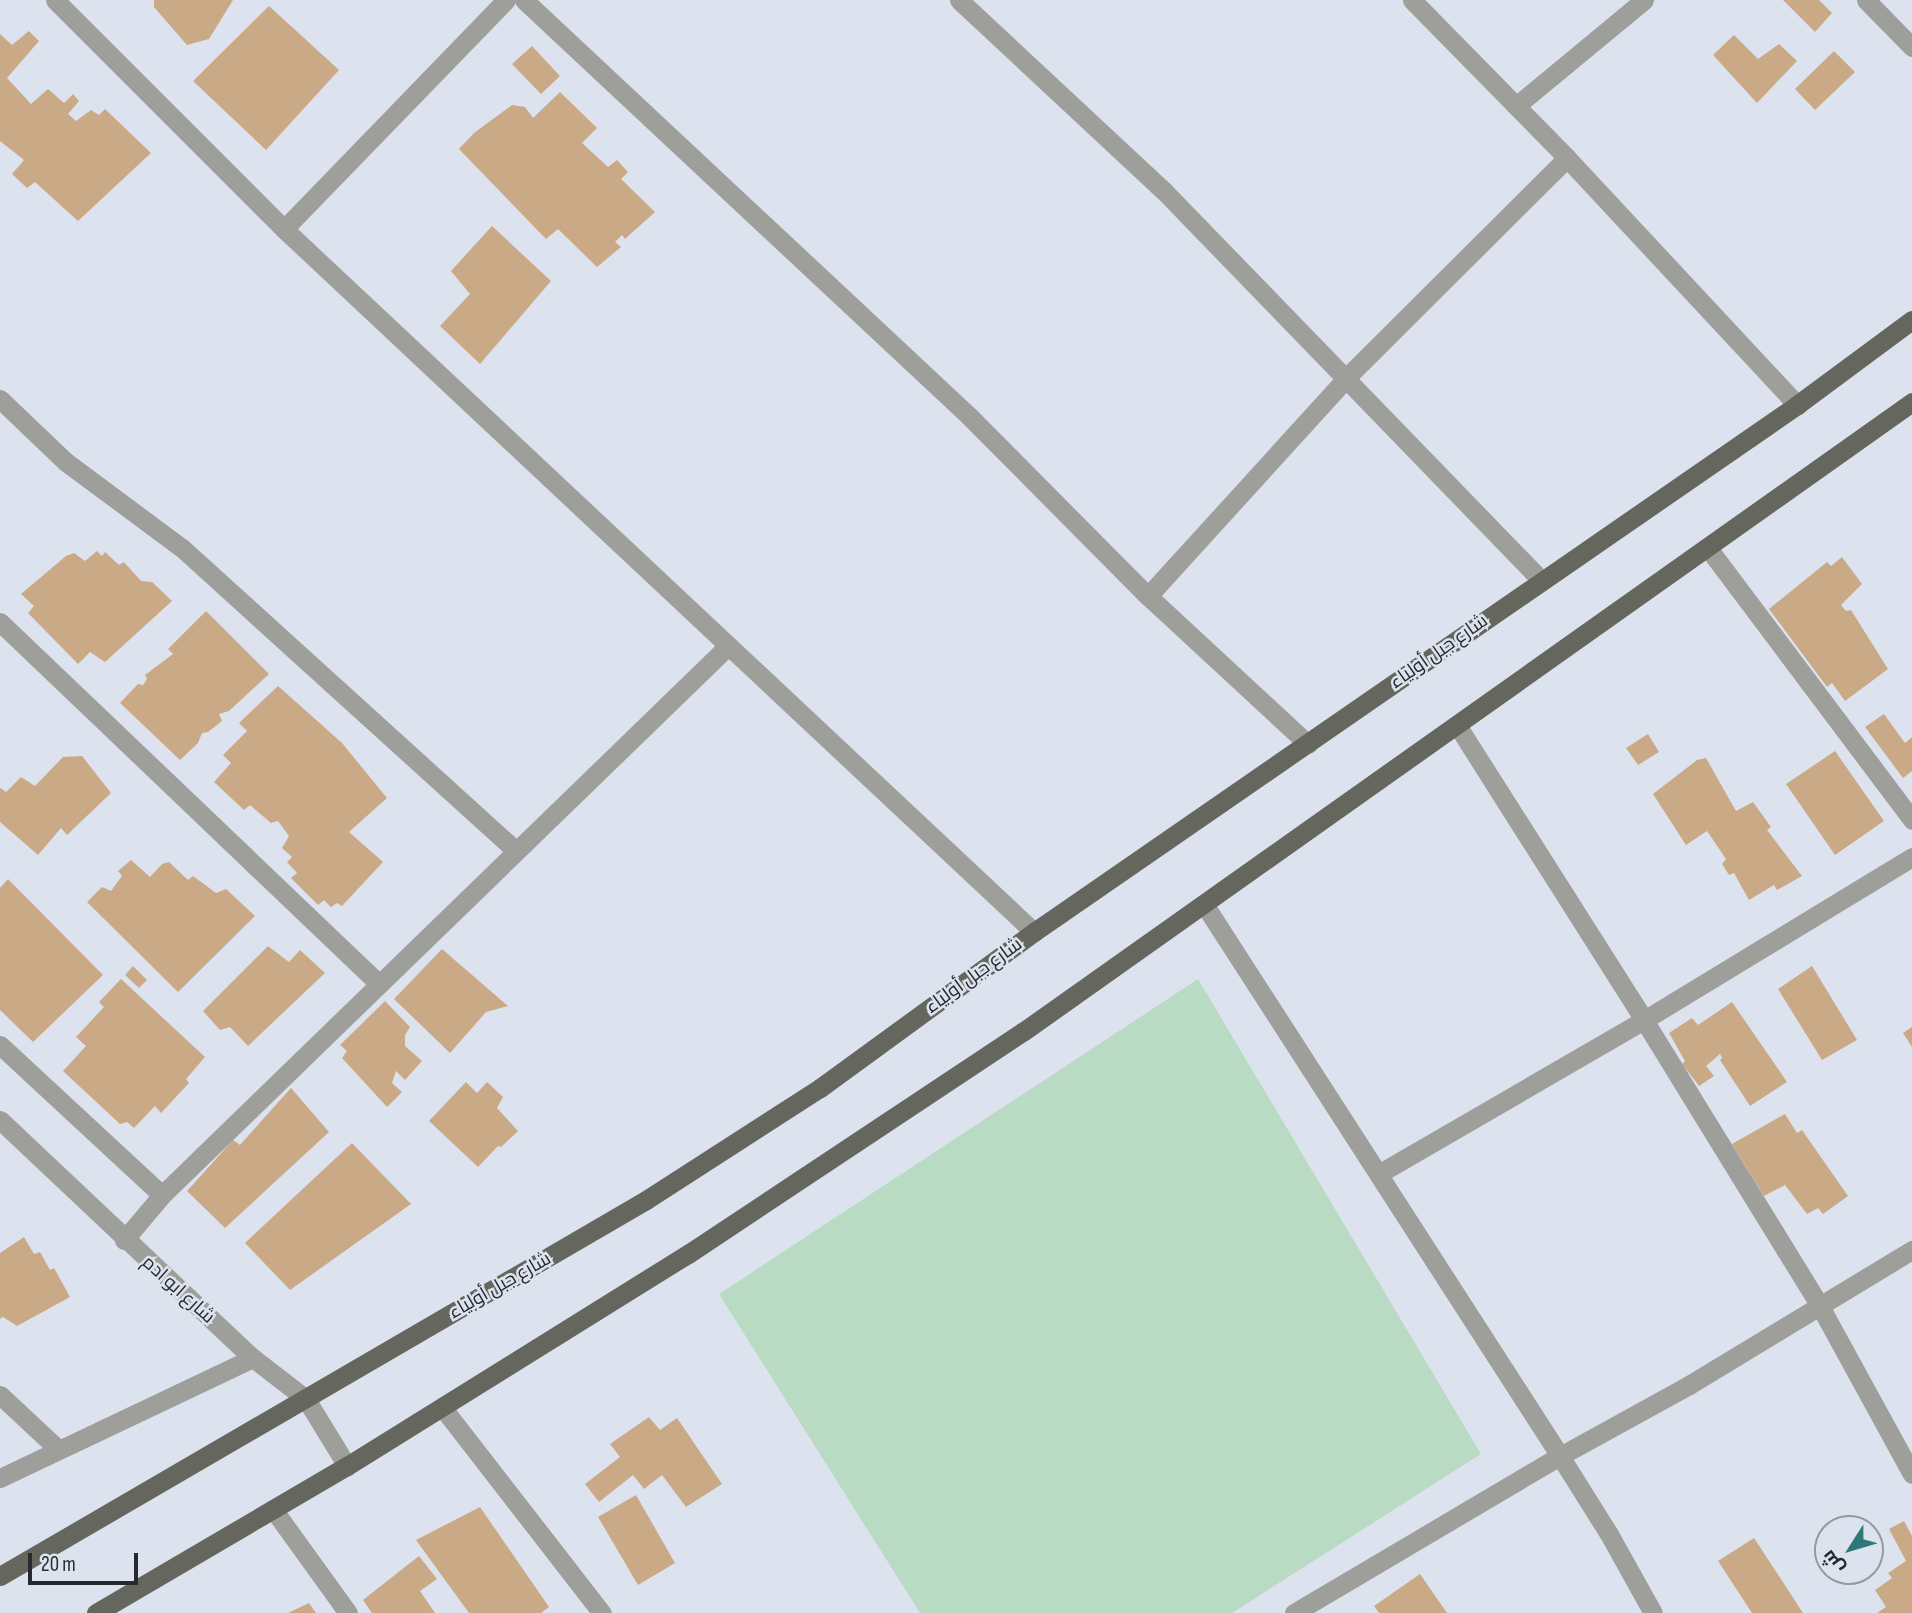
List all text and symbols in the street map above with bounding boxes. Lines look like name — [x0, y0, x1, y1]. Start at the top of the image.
street label: شارع جبل أولياء — [1386, 610, 1492, 694]
street label: شارع جبل أولياء — [921, 933, 1027, 1019]
street label: شارع جبل أولياء — [445, 1248, 555, 1324]
street label: شارع ابو ادم — [137, 1251, 219, 1329]
north arrow — [1814, 1515, 1884, 1585]
scale bar — [32, 1540, 142, 1584]
text: ش — [1817, 1545, 1850, 1578]
text: 20 m — [41, 1552, 76, 1577]

